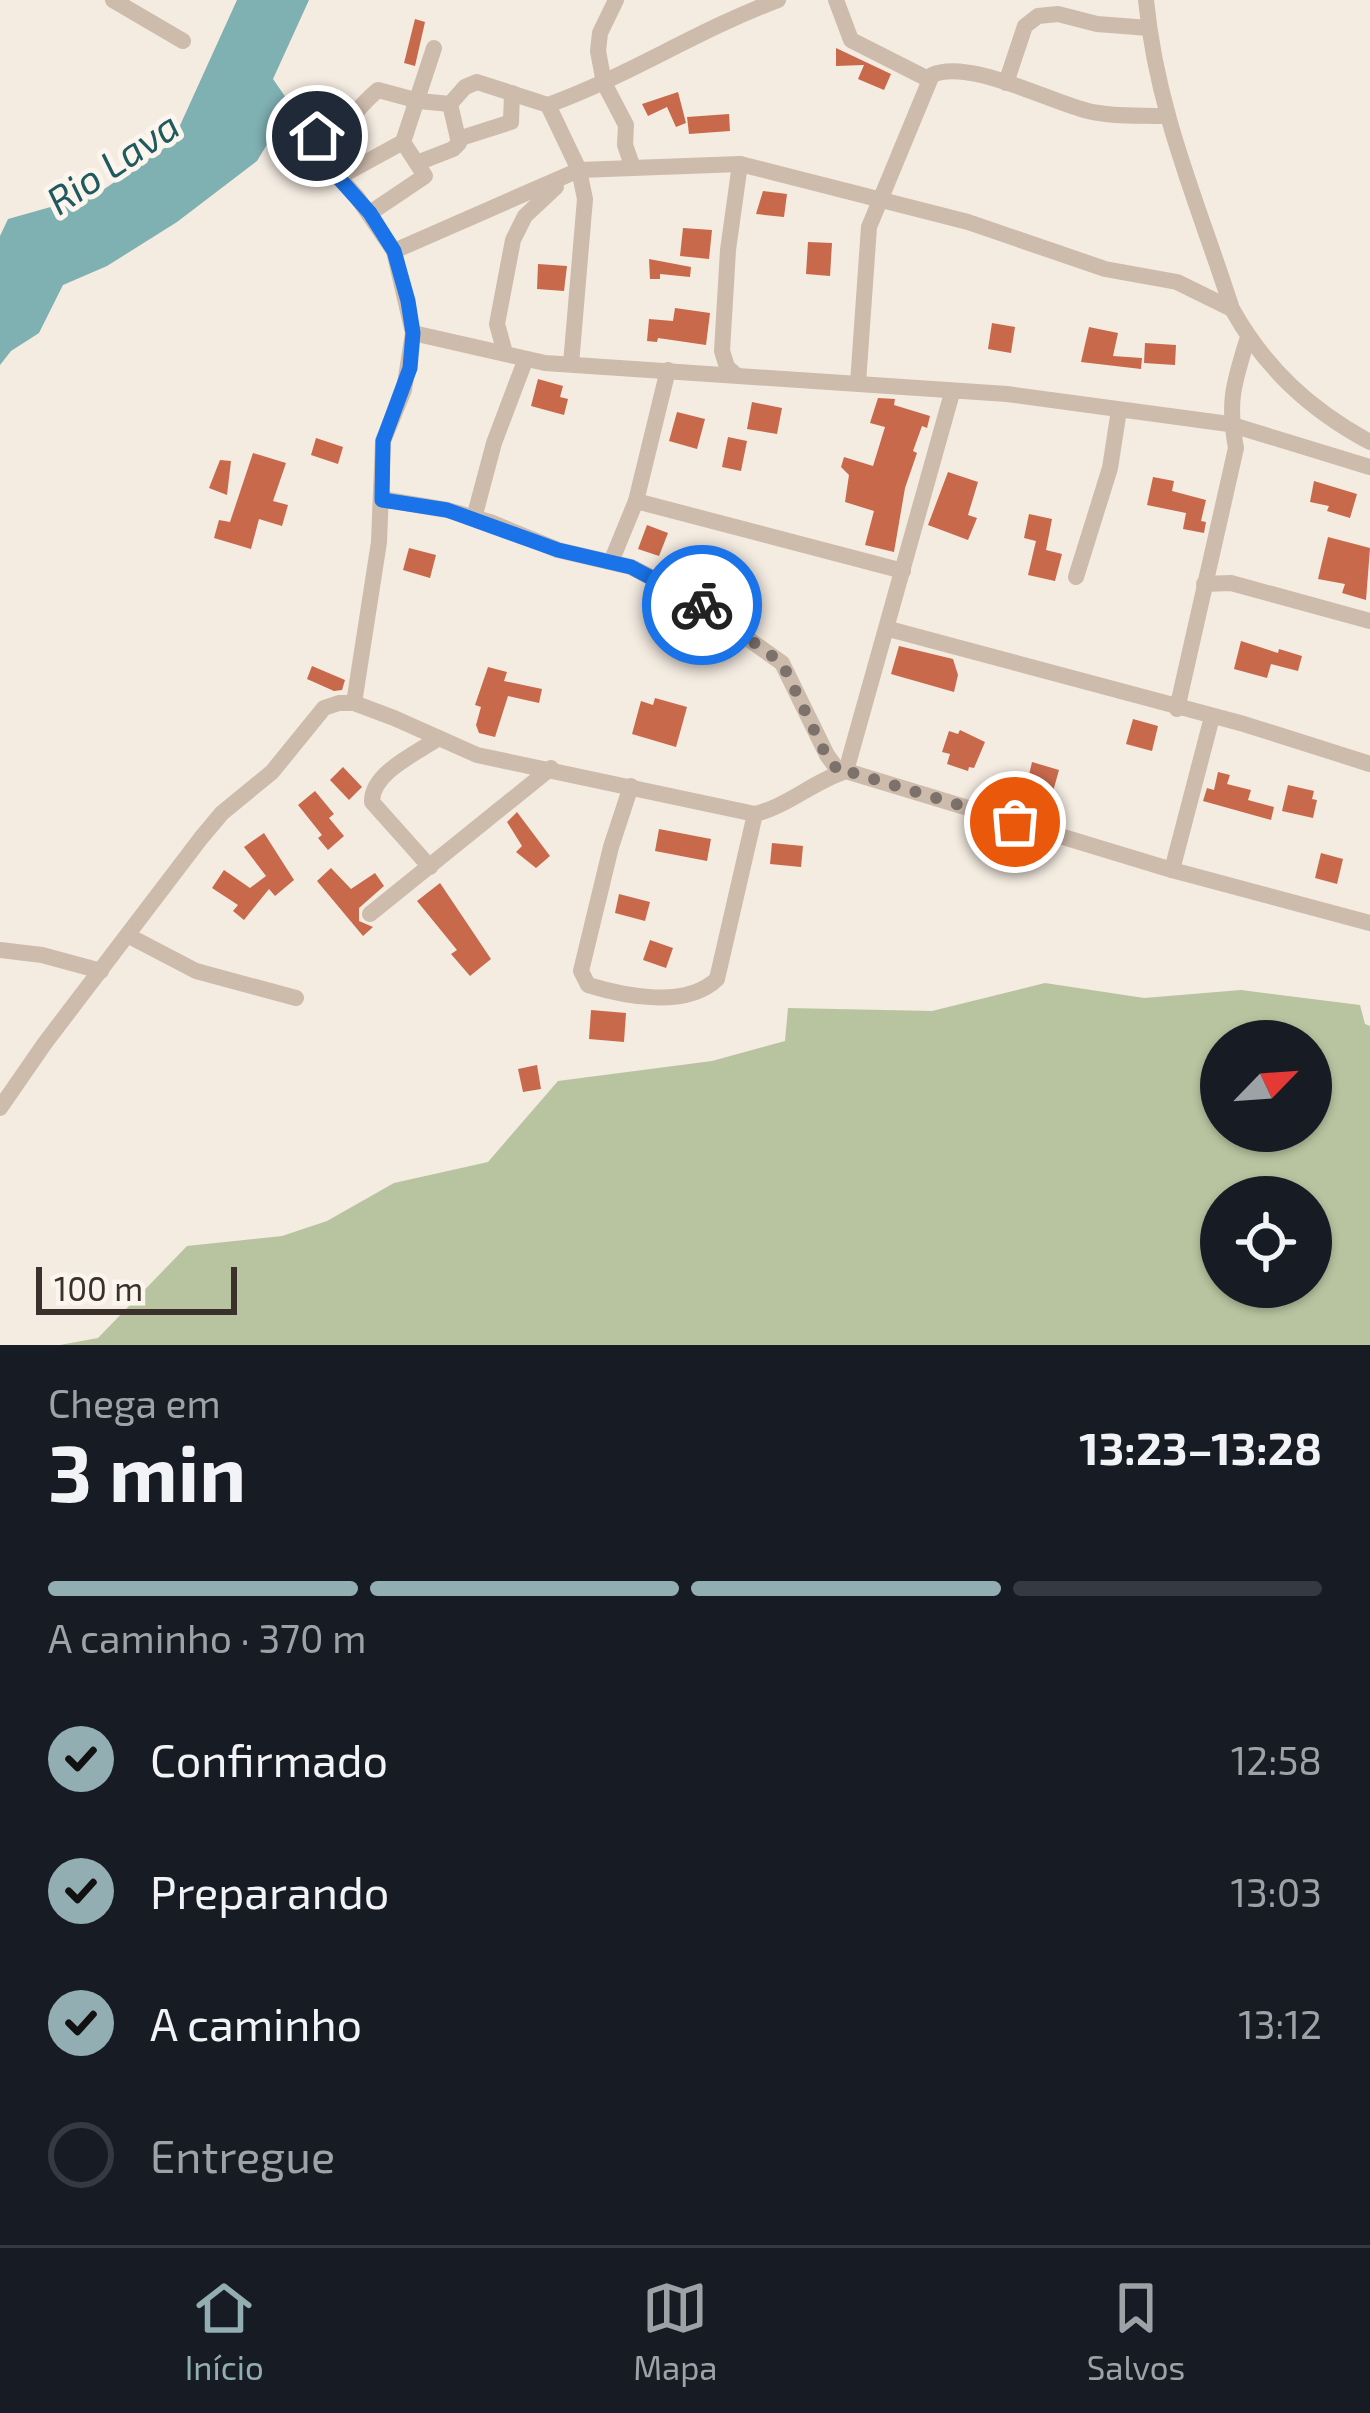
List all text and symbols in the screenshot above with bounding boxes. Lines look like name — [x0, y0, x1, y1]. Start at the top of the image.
pin — [266, 85, 368, 187]
water label: Rio Lava — [37, 100, 187, 223]
icon: home — [284, 103, 350, 169]
courier — [642, 545, 762, 665]
icon: bike — [669, 572, 735, 638]
pin — [964, 771, 1066, 873]
icon: bag — [982, 789, 1048, 855]
north arrow — [1200, 1020, 1332, 1152]
map controls — [1200, 1020, 1332, 1308]
button: locate — [1200, 1176, 1332, 1308]
scale bar — [36, 1261, 237, 1314]
text: 100 m — [54, 1268, 143, 1308]
text: Chega em — [48, 1379, 221, 1426]
text: 13:23–13:28 — [1079, 1420, 1322, 1474]
text: 3 min — [48, 1424, 246, 1518]
text: A caminho · 370 m — [48, 1614, 366, 1661]
icon: check — [48, 1726, 114, 1792]
text: Confirmado — [150, 1732, 388, 1786]
text: 12:58 — [1231, 1736, 1322, 1783]
icon: check — [48, 1858, 114, 1924]
text: Preparando — [150, 1864, 389, 1918]
text: 13:03 — [1230, 1868, 1322, 1915]
icon: check — [48, 1990, 114, 2056]
text: A caminho — [150, 1996, 362, 2050]
text: 13:12 — [1238, 2000, 1322, 2047]
text: Entregue — [150, 2128, 335, 2182]
tab: Início — [185, 2275, 264, 2387]
tab: Mapa — [633, 2275, 717, 2387]
tab: Salvos — [1087, 2275, 1185, 2387]

